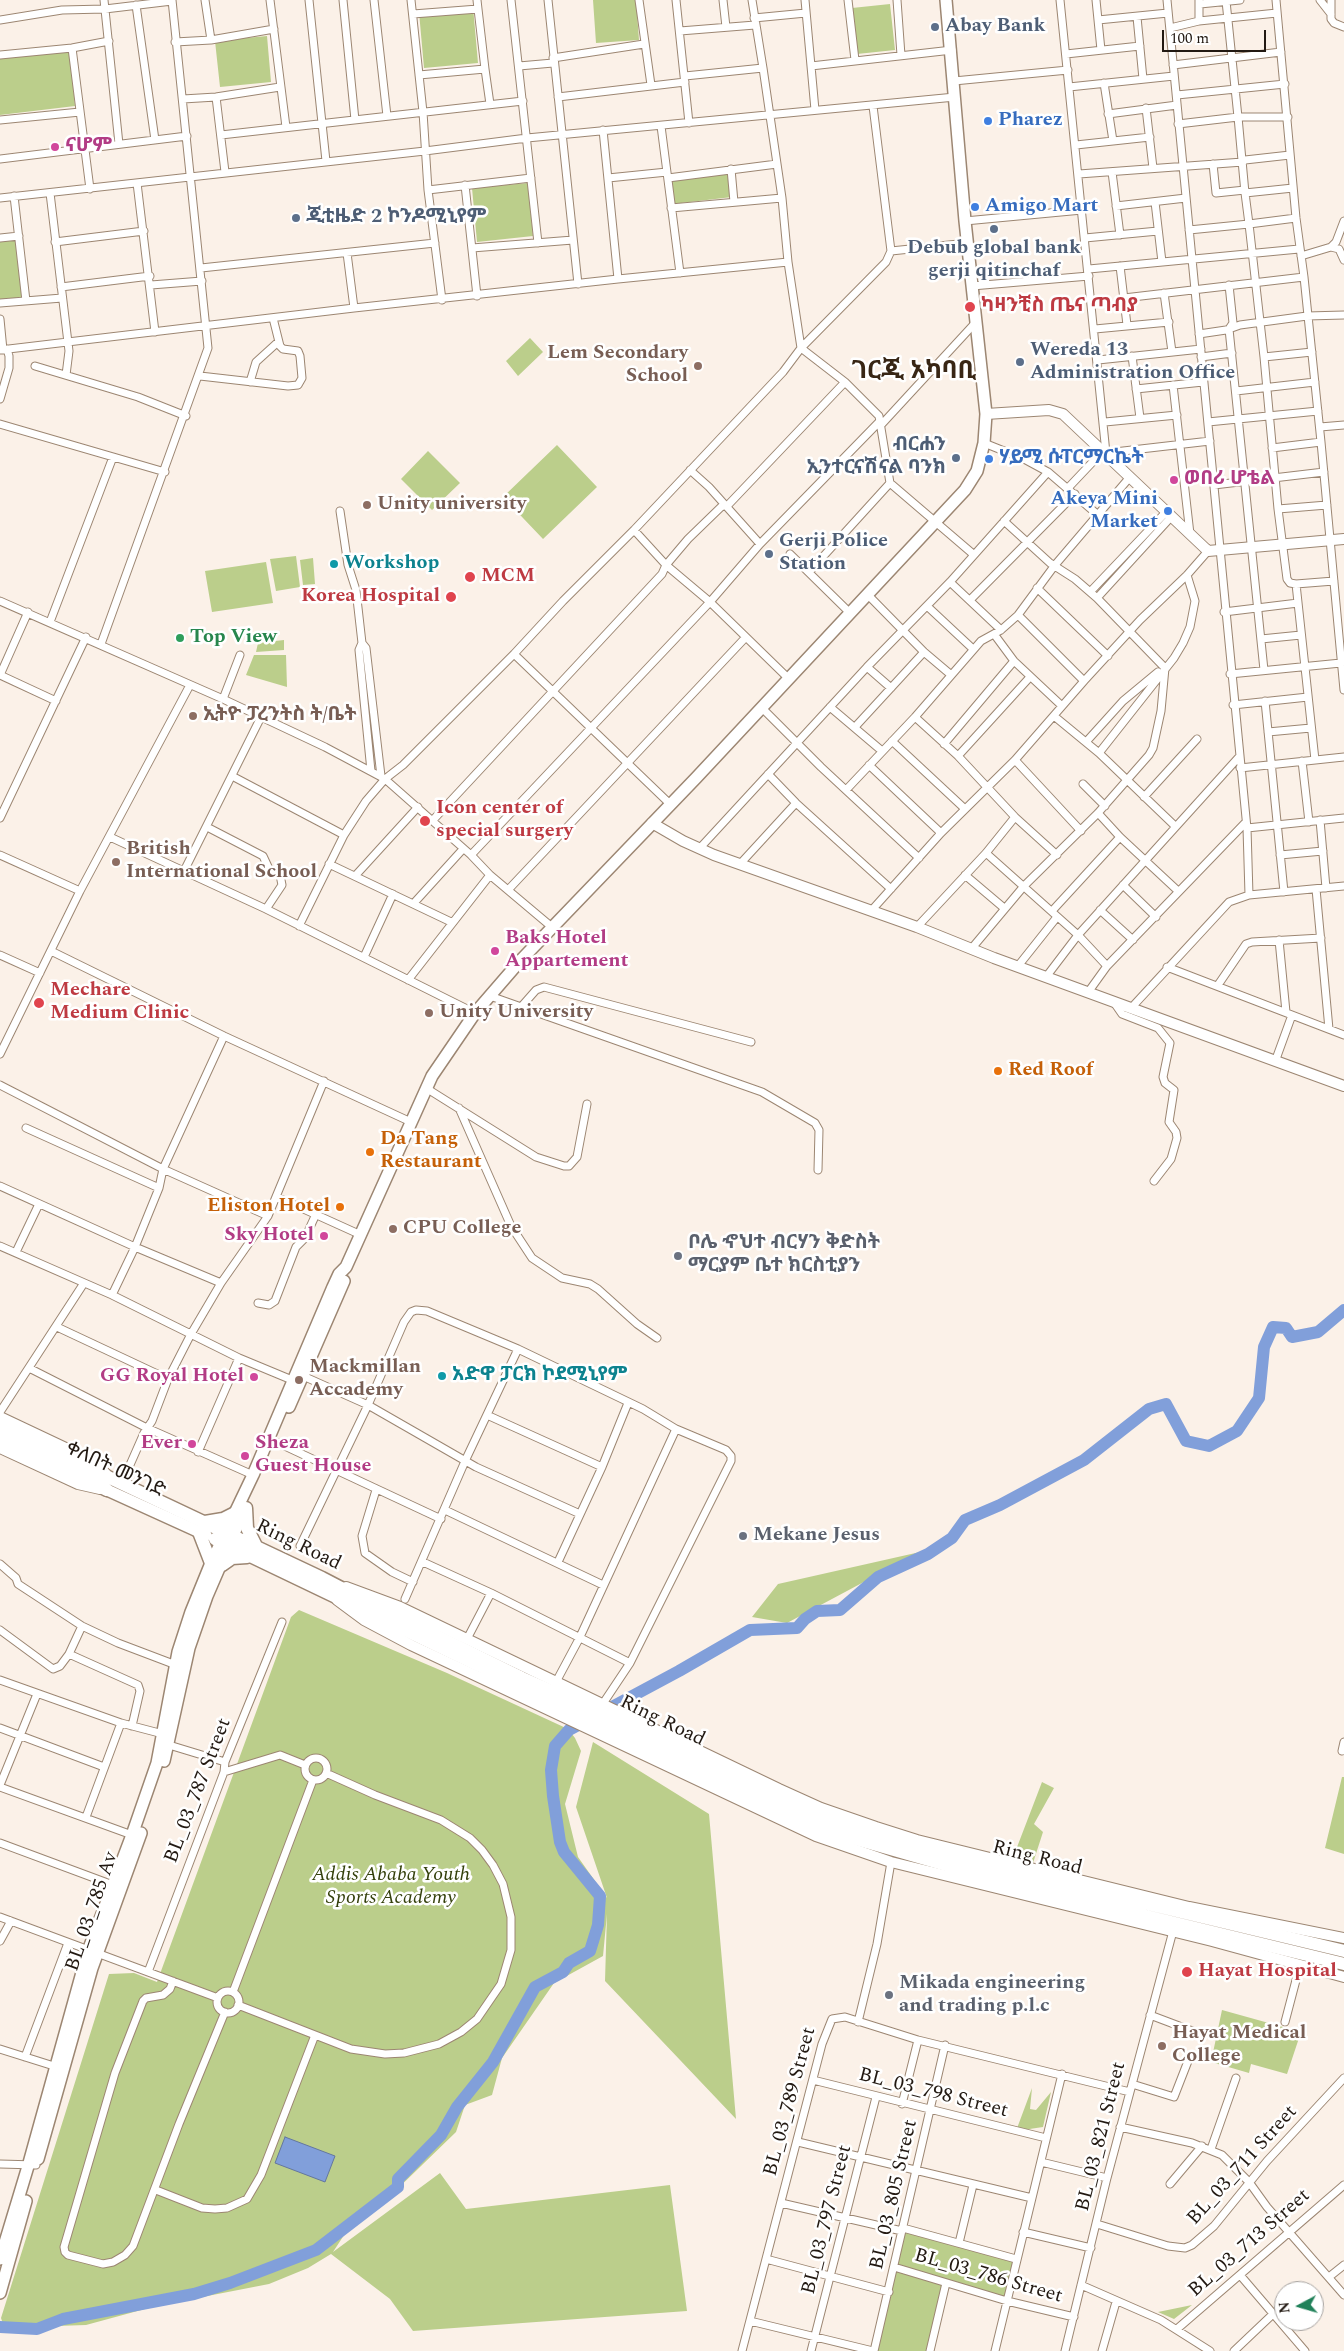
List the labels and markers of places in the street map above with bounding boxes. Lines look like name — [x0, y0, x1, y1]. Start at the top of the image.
place label: Abay Bank — [945, 15, 1046, 39]
marker: Abay Bank — [929, 21, 941, 33]
place label: Pharez — [998, 109, 1063, 133]
marker: Pharez — [982, 115, 994, 127]
place label: ናሆም — [65, 135, 112, 159]
marker: ናሆም — [49, 141, 61, 153]
place label: Amigo Mart — [985, 195, 1098, 219]
marker: Amigo Mart — [969, 201, 981, 213]
place label: ጂቲዜድ 2 ኮንዶሚኒየም — [306, 206, 487, 230]
marker: ጂቲዜድ 2 ኮንዶሚኒየም — [290, 212, 302, 224]
marker: Debub global bank gerji qitinchaf — [988, 223, 1000, 235]
place label: Debub global bank gerji qitinchaf — [907, 237, 1081, 284]
place label: ካዛንቺስ ጤና ጣብያ — [981, 295, 1138, 319]
marker: ካዛንቺስ ጤና ጣብያ — [963, 300, 977, 314]
place label: Wereda 13 Administration Office — [1030, 339, 1235, 386]
place label: Lem Secondary School — [547, 342, 688, 389]
marker: Wereda 13 Administration Office — [1014, 356, 1026, 368]
marker: Lem Secondary School — [692, 360, 704, 372]
place label: ብርሐን ኢንተርናሽናል ባንክ — [806, 434, 946, 481]
place label: ሃይሚ ሱፐርማርኬት — [999, 447, 1144, 471]
marker: ብርሐን ኢንተርናሽናል ባንክ — [950, 452, 962, 464]
marker: ሃይሚ ሱፐርማርኬት — [983, 453, 995, 465]
place label: ወበሪ ሆቴል — [1184, 468, 1275, 492]
marker: ወበሪ ሆቴል — [1168, 474, 1180, 486]
place label: Akeya Mini Market — [1050, 488, 1158, 535]
place label: Unity university — [377, 493, 526, 517]
marker: Unity university — [361, 499, 373, 511]
marker: Akeya Mini Market — [1162, 505, 1174, 517]
place label: Gerji Police Station — [779, 530, 888, 577]
marker: Gerji Police Station — [763, 548, 775, 560]
place label: Workshop — [344, 552, 439, 576]
marker: Workshop — [328, 558, 340, 570]
place label: MCM — [481, 565, 535, 589]
marker: MCM — [463, 570, 477, 584]
place label: Korea Hospital — [301, 585, 440, 609]
marker: Korea Hospital — [444, 590, 458, 604]
place label: Top View — [190, 626, 277, 650]
marker: Top View — [174, 632, 186, 644]
place label: ኢትዮ ፓረንትስ ት/ቤት — [203, 704, 357, 728]
marker: ኢትዮ ፓረንትስ ት/ቤት — [187, 710, 199, 722]
place label: Icon center of special surgery — [436, 797, 573, 844]
marker: Icon center of special surgery — [418, 814, 432, 828]
place label: British International School — [126, 838, 317, 885]
marker: British International School — [110, 856, 122, 868]
place label: Baks Hotel Appartement — [505, 927, 628, 974]
marker: Baks Hotel Appartement — [489, 945, 501, 957]
place label: Mechare Medium Clinic — [50, 979, 189, 1026]
marker: Mechare Medium Clinic — [32, 996, 46, 1010]
place label: Unity University — [439, 1001, 593, 1025]
marker: Unity University — [423, 1007, 435, 1019]
place label: Red Roof — [1008, 1059, 1093, 1083]
marker: Red Roof — [992, 1065, 1004, 1077]
place label: Da Tang Restaurant — [380, 1128, 482, 1175]
marker: Da Tang Restaurant — [364, 1146, 376, 1158]
place label: Eliston Hotel — [207, 1195, 330, 1219]
marker: Eliston Hotel — [334, 1201, 346, 1213]
place label: CPU College — [403, 1217, 521, 1241]
marker: CPU College — [387, 1223, 399, 1235]
place label: Sky Hotel — [224, 1224, 314, 1248]
marker: Sky Hotel — [318, 1230, 330, 1242]
place label: ቦሌ ኆህተ ብርሃን ቅድስት ማርያም ቤተ ክርስቲያን — [688, 1232, 880, 1279]
marker: ቦሌ ኆህተ ብርሃን ቅድስት ማርያም ቤተ ክርስቲያን — [672, 1250, 684, 1262]
place label: Mackmillan Accademy — [309, 1356, 421, 1403]
place label: አድዋ ፓርክ ኮደሚኒየም — [452, 1364, 627, 1388]
place label: GG Royal Hotel — [100, 1365, 244, 1389]
marker: አድዋ ፓርክ ኮደሚኒየም — [436, 1370, 448, 1382]
marker: GG Royal Hotel — [248, 1371, 260, 1383]
marker: Mackmillan Accademy — [293, 1374, 305, 1386]
place label: Ever — [140, 1432, 182, 1456]
place label: Sheza Guest House — [255, 1432, 371, 1479]
marker: Ever — [186, 1438, 198, 1450]
marker: Sheza Guest House — [239, 1450, 251, 1462]
place label: Mekane Jesus — [753, 1524, 880, 1548]
marker: Mekane Jesus — [737, 1530, 749, 1542]
place label: Hayat Hospital — [1198, 1960, 1337, 1984]
marker: Hayat Hospital — [1180, 1965, 1194, 1979]
place label: Mikada engineering and trading p.l.c — [899, 1972, 1085, 2019]
marker: Mikada engineering and trading p.l.c — [883, 1989, 895, 2001]
place label: Hayat Medical College — [1172, 2022, 1306, 2069]
marker: Hayat Medical College — [1156, 2040, 1168, 2052]

